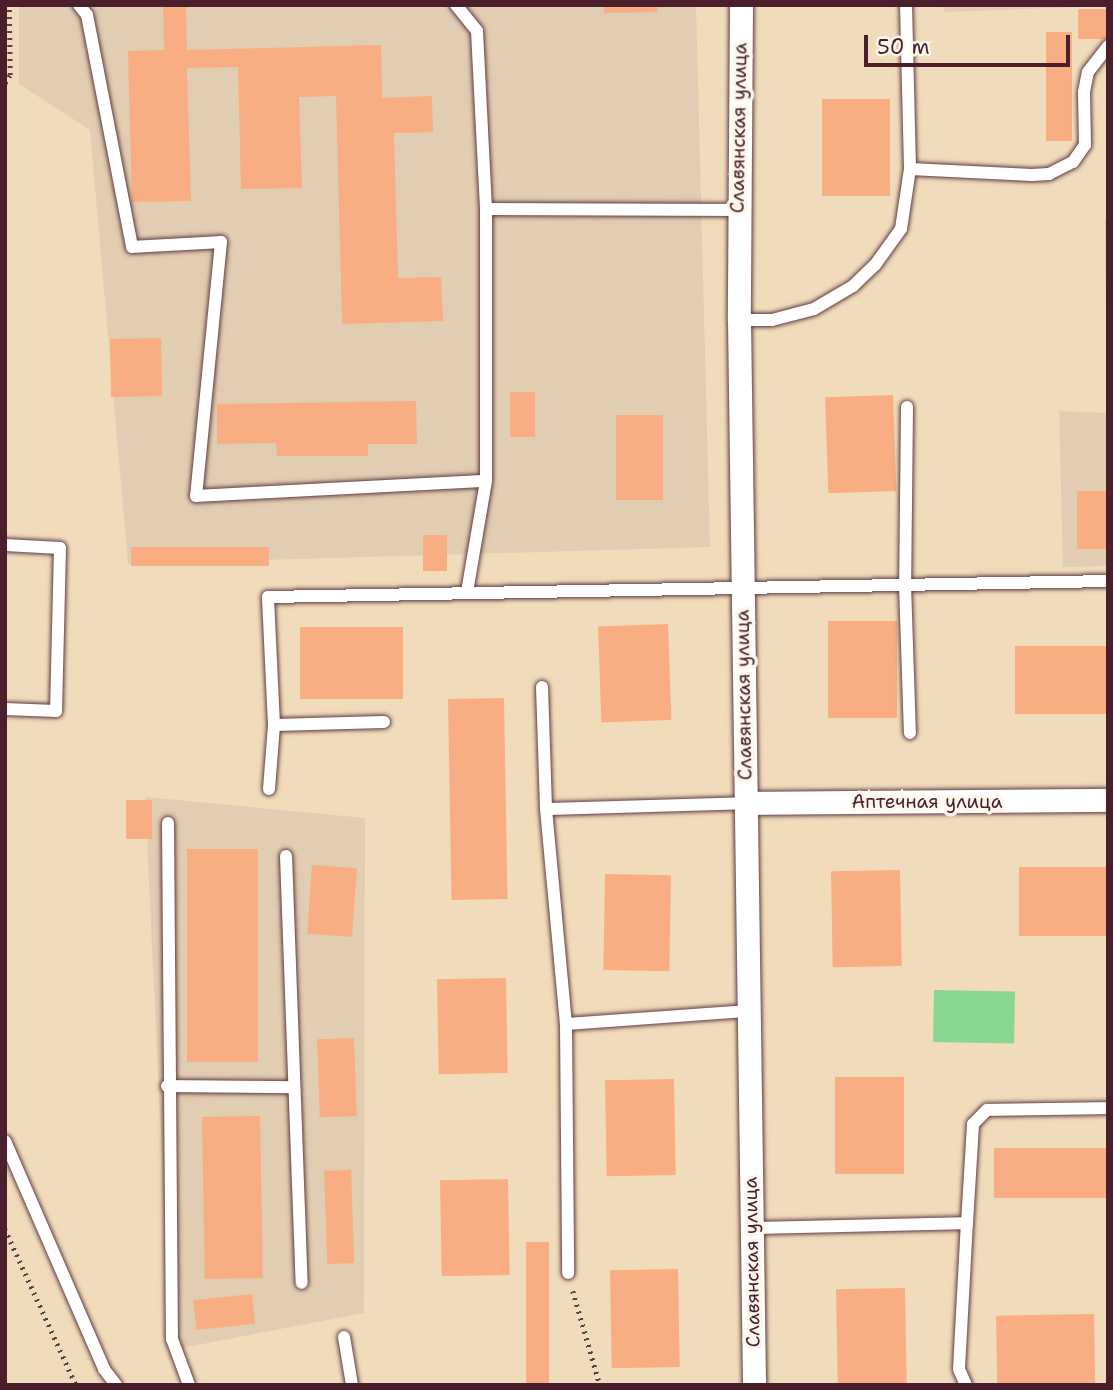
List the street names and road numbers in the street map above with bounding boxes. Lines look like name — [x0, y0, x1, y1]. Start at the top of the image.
street label: Славянская улица — [726, 43, 752, 213]
street label: Славянская улица — [731, 610, 757, 780]
street label: Аптечная улица — [851, 791, 1003, 813]
street label: Славянская улица — [739, 1177, 765, 1347]

